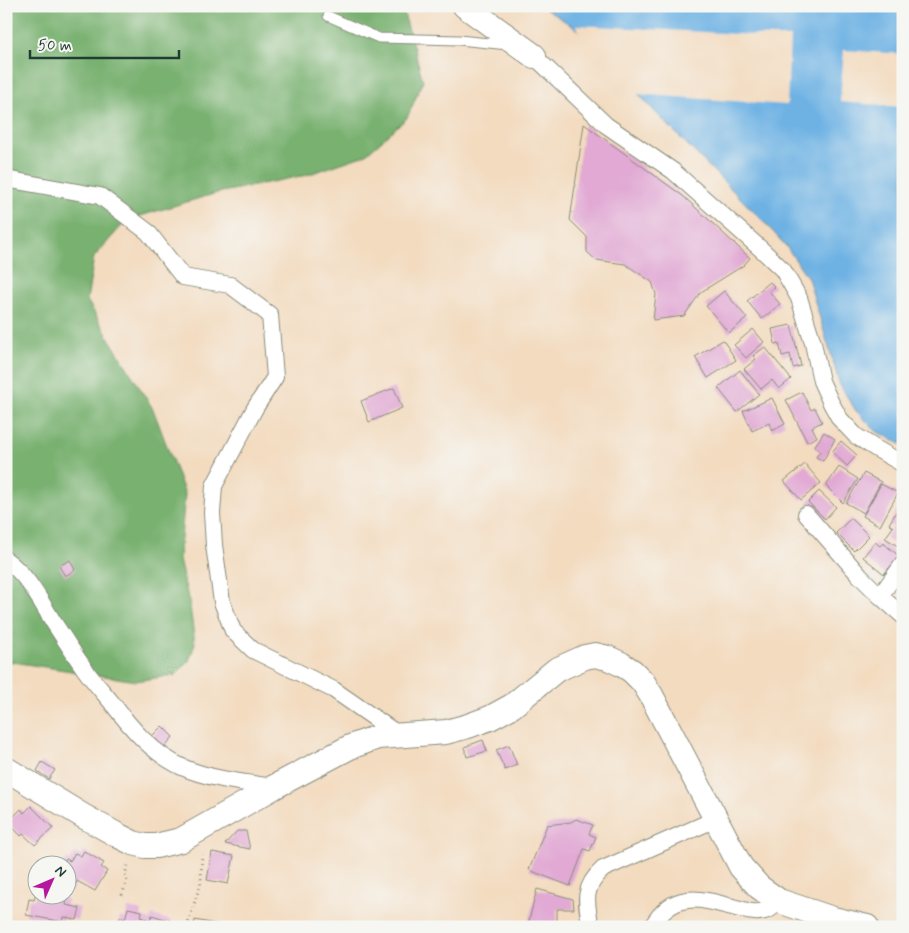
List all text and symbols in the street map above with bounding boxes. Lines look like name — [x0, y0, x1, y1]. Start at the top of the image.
scale bar — [30, 28, 179, 60]
text: 50 m — [38, 36, 72, 56]
north arrow — [28, 856, 78, 906]
text: N — [51, 862, 70, 881]

